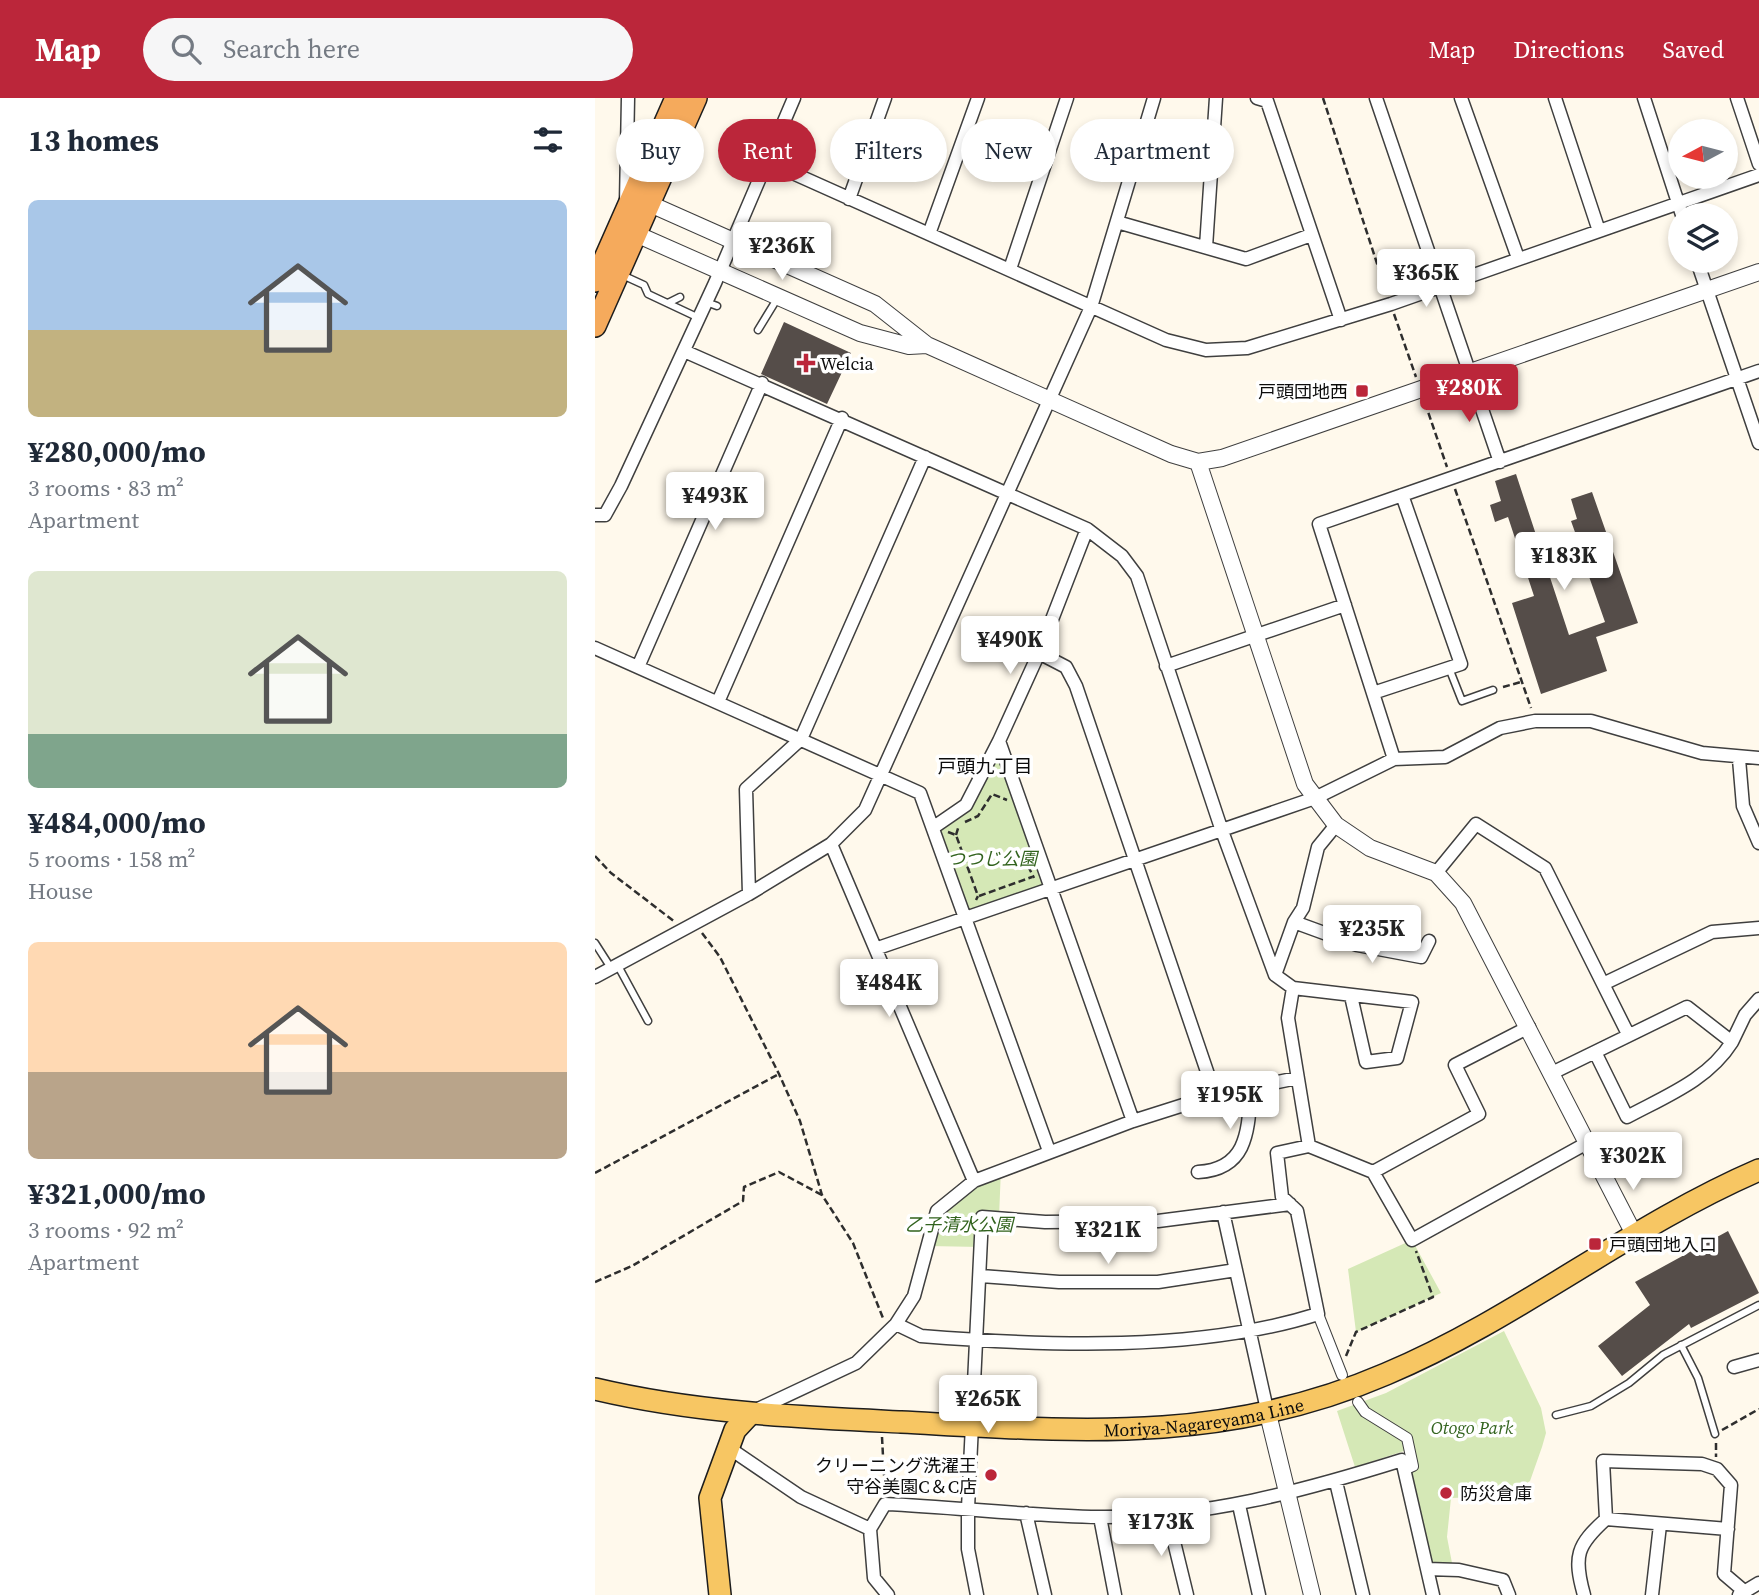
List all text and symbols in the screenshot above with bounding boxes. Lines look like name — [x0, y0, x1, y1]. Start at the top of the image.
search box — [143, 18, 633, 81]
text: Map — [35, 27, 101, 72]
icon: search — [167, 30, 205, 68]
text: Search here — [223, 31, 360, 67]
text: Map — [1428, 33, 1475, 66]
text: Directions — [1513, 33, 1624, 66]
text: Saved — [1662, 33, 1724, 66]
chip: Buy — [616, 119, 704, 182]
chip: Rent — [718, 119, 816, 182]
chip: Filters — [830, 119, 947, 182]
chip: New — [961, 119, 1056, 182]
chip: Apartment — [1070, 119, 1234, 182]
north arrow — [1668, 119, 1738, 189]
map controls — [1668, 119, 1738, 273]
text: 13 homes — [28, 120, 159, 161]
icon: filters — [529, 121, 567, 159]
button: layers — [1668, 203, 1738, 273]
pin: ¥236K — [733, 222, 831, 282]
text: ¥236K — [749, 229, 815, 261]
icon: home — [235, 245, 361, 371]
pin: ¥365K — [1377, 250, 1475, 309]
text: ¥365K — [1393, 256, 1459, 288]
place label: Welcia — [820, 351, 875, 376]
marker: Welcia — [798, 355, 814, 371]
pin: ¥280K — [1420, 364, 1518, 424]
text: ¥280K — [1436, 371, 1502, 403]
place label: 戸頭団地西 — [1258, 379, 1348, 404]
marker: 戸頭団地西 — [1354, 383, 1370, 399]
text: ¥280,000/mo — [28, 431, 206, 472]
text: 3 rooms · 83 m² — [28, 472, 184, 504]
pin: ¥493K — [666, 472, 764, 532]
text: ¥493K — [682, 479, 748, 511]
text: Apartment — [28, 504, 139, 536]
pin: ¥183K — [1515, 532, 1613, 592]
text: ¥183K — [1531, 539, 1597, 571]
icon: home — [235, 616, 361, 742]
pin: ¥490K — [961, 616, 1059, 676]
text: ¥490K — [977, 623, 1043, 655]
district label: 戸頭九丁目 — [937, 753, 1033, 779]
text: ¥484,000/mo — [28, 802, 206, 843]
text: 5 rooms · 158 m² — [28, 843, 195, 875]
park label: つつじ公園 — [947, 846, 1040, 871]
text: House — [28, 875, 93, 907]
pin: ¥235K — [1323, 906, 1421, 965]
text: ¥235K — [1339, 912, 1405, 944]
pin: ¥484K — [840, 960, 938, 1019]
text: ¥484K — [856, 966, 922, 998]
icon: home — [235, 987, 361, 1113]
pin: ¥195K — [1181, 1072, 1279, 1131]
text: ¥195K — [1197, 1078, 1263, 1110]
pin: ¥302K — [1584, 1132, 1682, 1192]
text: ¥302K — [1600, 1139, 1666, 1171]
text: ¥321,000/mo — [28, 1173, 206, 1214]
pin: ¥321K — [1059, 1206, 1157, 1266]
park label: 乙子清水公園 — [905, 1212, 1016, 1237]
text: ¥321K — [1075, 1213, 1141, 1245]
text: 3 rooms · 92 m² — [28, 1214, 184, 1246]
place label: 戸頭団地入口 — [1609, 1232, 1717, 1257]
marker: 戸頭団地入口 — [1587, 1236, 1603, 1252]
text: Apartment — [28, 1246, 139, 1278]
pin: ¥265K — [939, 1376, 1037, 1435]
text: ¥265K — [955, 1382, 1021, 1414]
street label: Moriya-Nagareyama Line — [1103, 1391, 1307, 1442]
park label: Otogo Park — [1431, 1415, 1514, 1440]
place label: クリーニング洗濯王 守谷美園C＆C店 — [815, 1453, 977, 1499]
marker: クリーニング洗濯王 守谷美園C＆C店 — [983, 1467, 999, 1483]
place label: 防災倉庫 — [1460, 1481, 1532, 1506]
marker: 防災倉庫 — [1438, 1485, 1454, 1501]
pin: ¥173K — [1112, 1498, 1210, 1558]
text: ¥173K — [1128, 1505, 1194, 1537]

